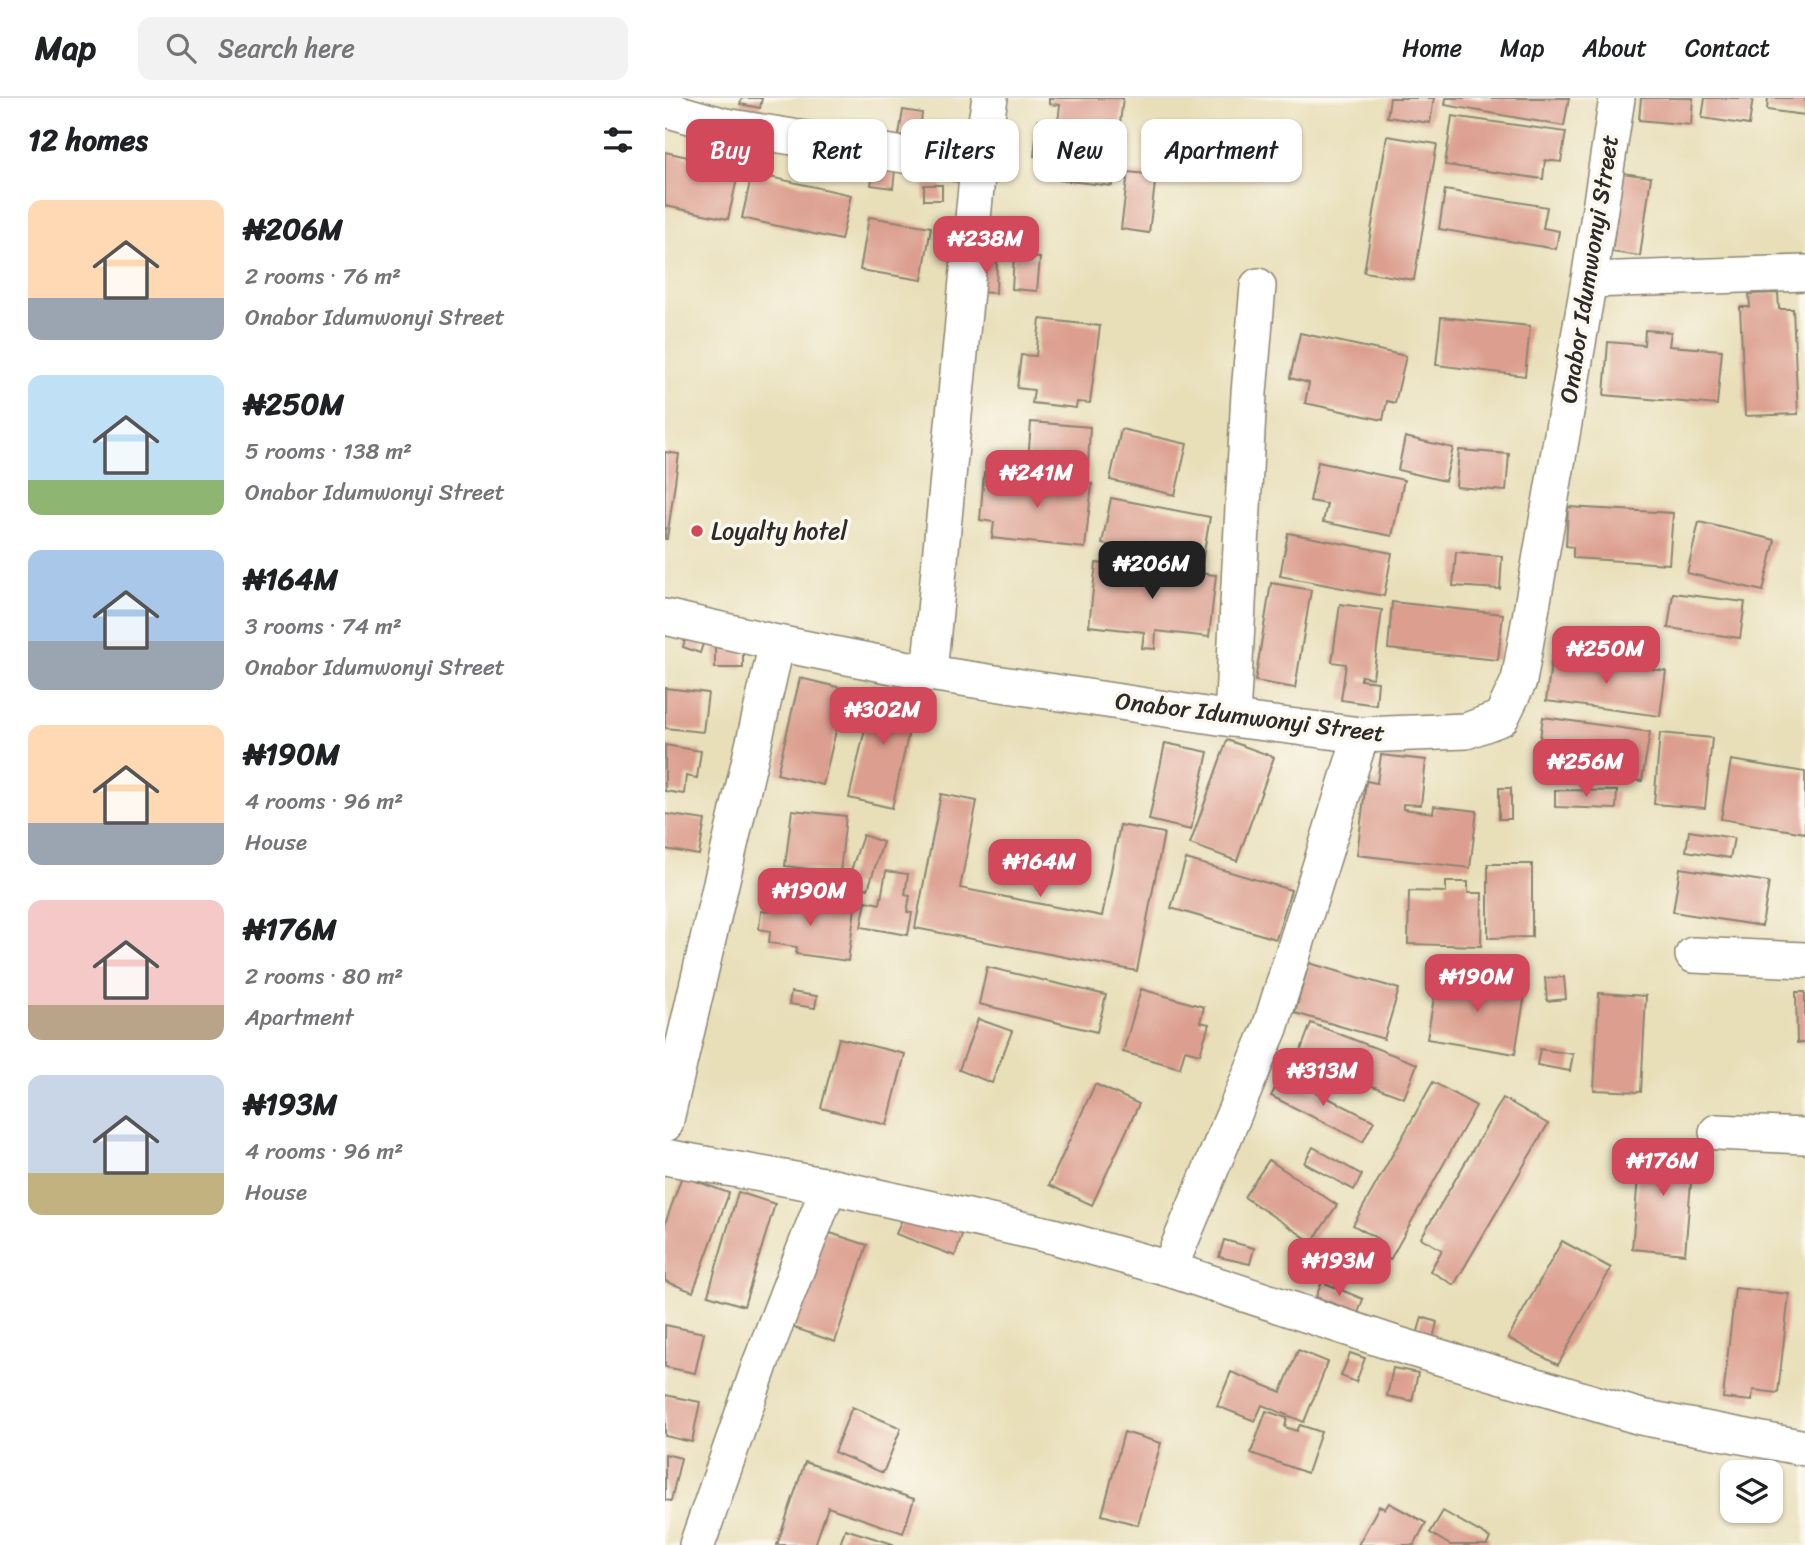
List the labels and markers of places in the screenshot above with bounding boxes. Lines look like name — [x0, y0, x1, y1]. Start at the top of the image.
pin: ₦238M — [937, 216, 1035, 276]
pin: ₦241M — [988, 450, 1086, 510]
place label: Loyalty hotel — [711, 510, 848, 552]
marker: Loyalty hotel — [689, 523, 705, 539]
pin: ₦206M — [1103, 542, 1201, 601]
pin: ₦250M — [1557, 626, 1655, 686]
pin: ₦302M — [834, 688, 932, 747]
pin: ₦256M — [1537, 740, 1635, 799]
pin: ₦164M — [991, 840, 1089, 899]
pin: ₦190M — [761, 868, 859, 928]
pin: ₦190M — [1428, 954, 1526, 1014]
pin: ₦313M — [1274, 1048, 1372, 1108]
pin: ₦176M — [1614, 1138, 1712, 1198]
pin: ₦193M — [1290, 1238, 1388, 1298]

